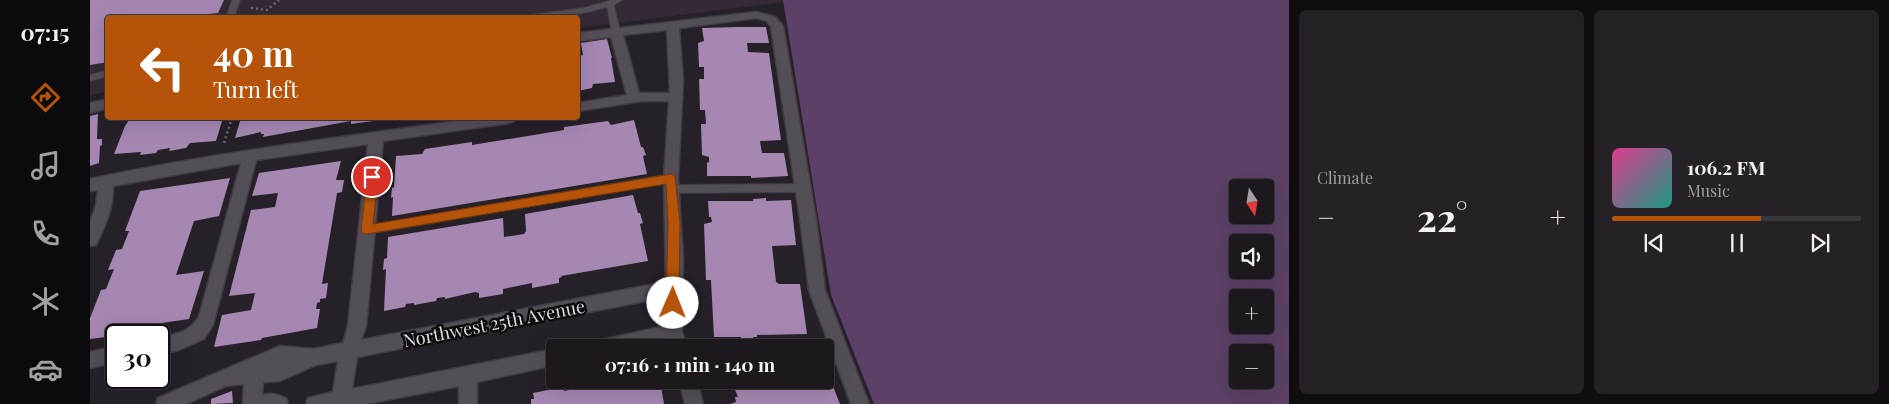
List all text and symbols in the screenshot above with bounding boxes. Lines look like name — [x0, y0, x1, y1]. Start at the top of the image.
text: 07:15 — [21, 17, 69, 47]
text: 40 m — [213, 29, 294, 76]
icon: left — [130, 35, 195, 100]
text: Turn left — [213, 74, 298, 104]
icon: directions — [28, 80, 63, 115]
icon: music — [28, 148, 63, 183]
text: 106.2 FM — [1687, 154, 1765, 180]
pin — [351, 156, 393, 198]
icon: arrive — [358, 163, 386, 191]
text: Climate — [1317, 167, 1373, 188]
north arrow — [1229, 179, 1274, 224]
map controls — [1229, 179, 1274, 389]
text: Music — [1687, 180, 1730, 201]
text: 22° — [1417, 191, 1468, 242]
text: − — [1317, 198, 1335, 235]
text: + — [1550, 198, 1566, 235]
icon: phone — [28, 216, 63, 251]
icon: previous — [1640, 229, 1668, 257]
icon: pause — [1723, 229, 1751, 257]
icon: next — [1806, 229, 1834, 257]
button: sound — [1229, 234, 1274, 279]
position arrow — [646, 276, 698, 328]
icon: climate — [28, 284, 63, 319]
button: + — [1229, 289, 1274, 334]
street label: Northwest 25th Avenue — [401, 294, 587, 352]
speed limit sign: 30 — [105, 324, 170, 389]
button: − — [1229, 344, 1274, 389]
text: 07:16 · 1 min · 140 m — [605, 351, 775, 377]
icon: car — [28, 352, 63, 387]

